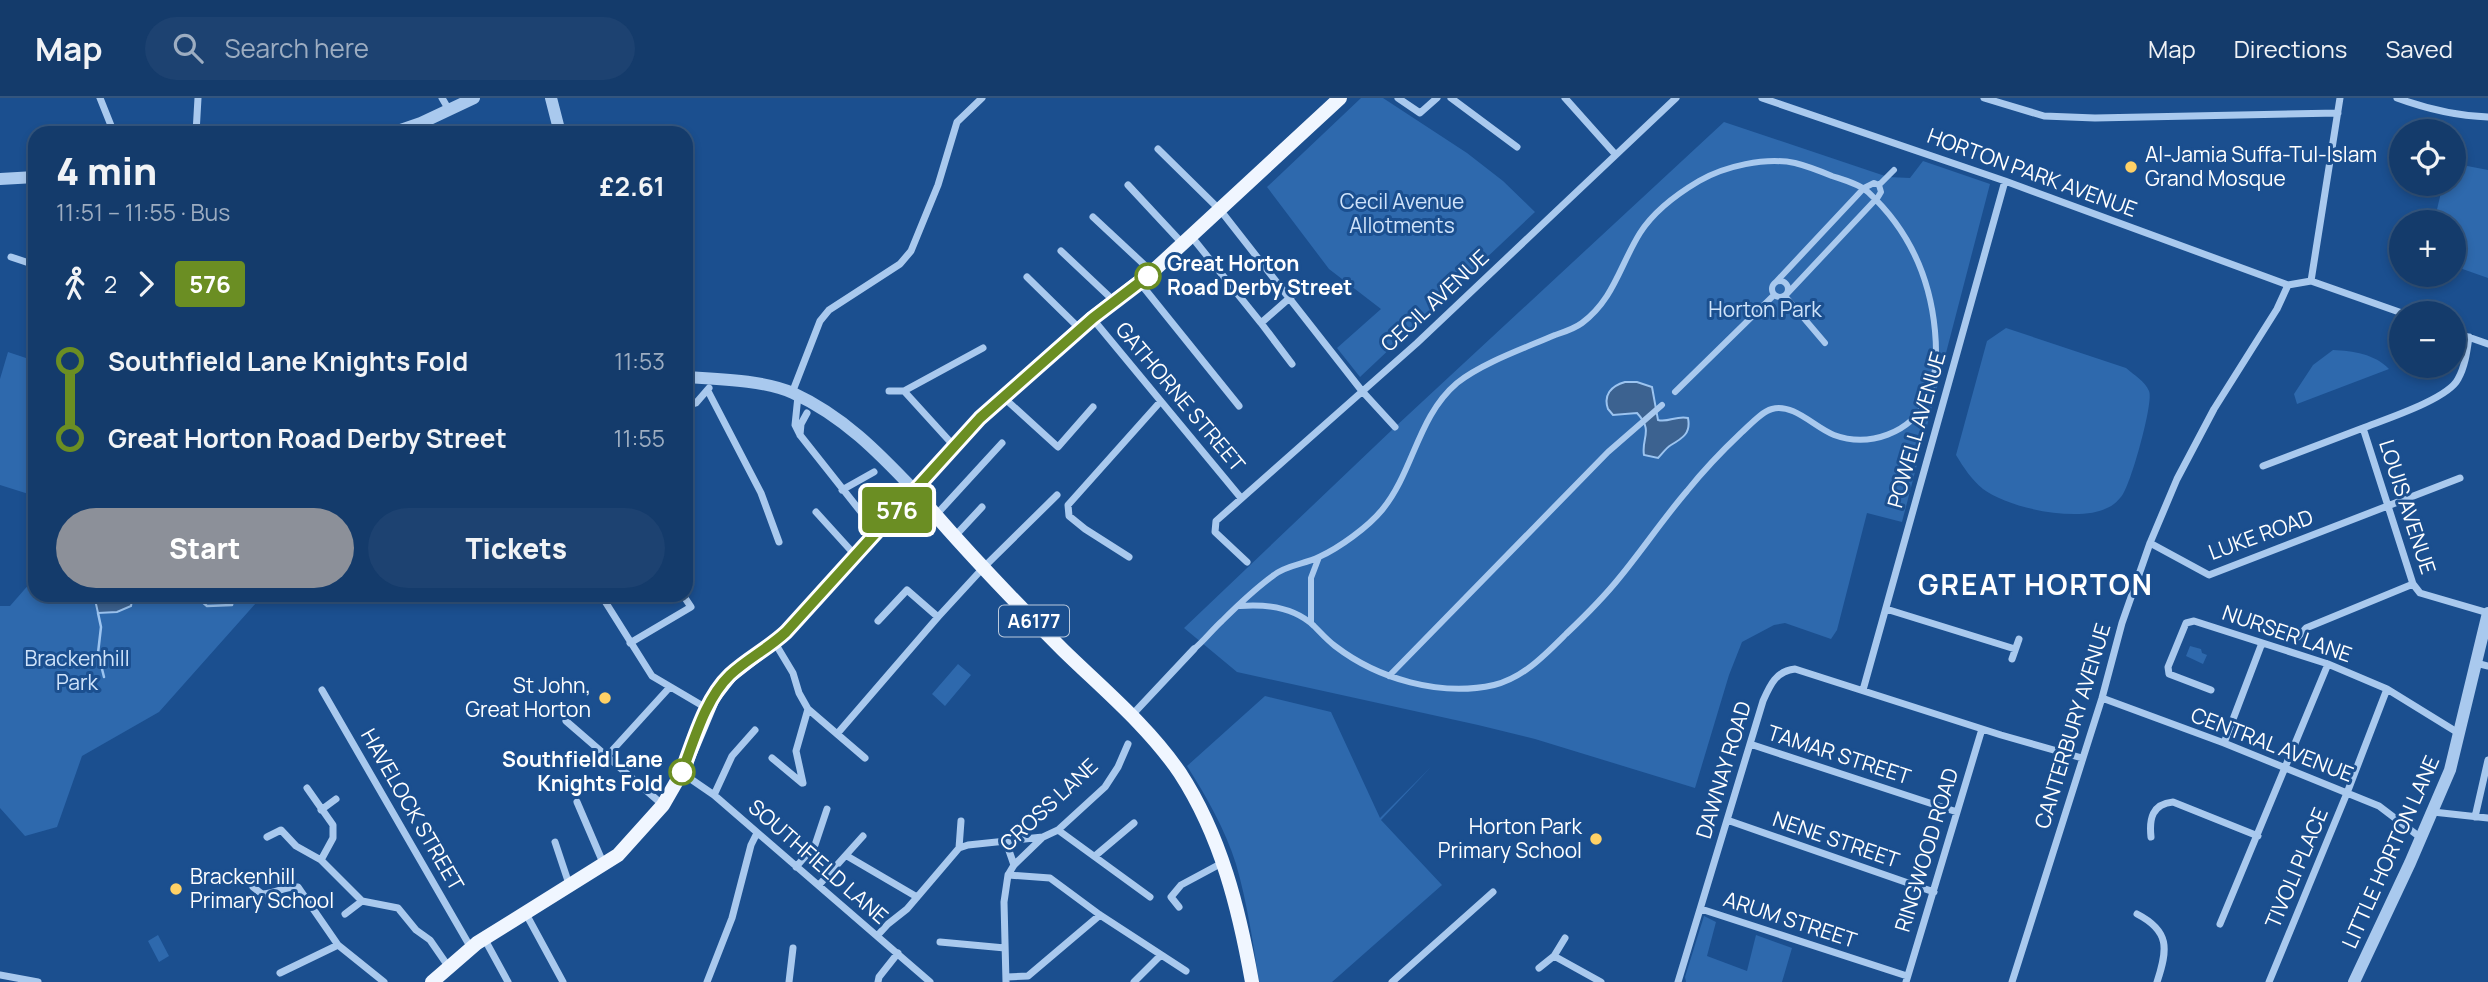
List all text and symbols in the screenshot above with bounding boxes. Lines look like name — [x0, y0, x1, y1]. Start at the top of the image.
search box — [145, 17, 635, 80]
text: Map — [35, 26, 103, 71]
icon: search — [169, 29, 207, 67]
text: Search here — [225, 30, 369, 66]
text: Map — [2148, 32, 2196, 65]
text: Directions — [2234, 32, 2347, 65]
text: Saved — [2385, 32, 2453, 65]
map controls — [2389, 119, 2466, 378]
button: locate — [2389, 119, 2466, 196]
street label: HORTON PARK AVENUE — [1924, 121, 2141, 223]
place label: Al-Jamia Suffa-Tul-Islam Grand Mosque — [2145, 140, 2377, 192]
text: 4 min — [56, 144, 157, 196]
marker: Al-Jamia Suffa-Tul-Islam Grand Mosque — [2123, 159, 2139, 175]
text: £2.61 — [600, 168, 665, 204]
park label: Cecil Avenue Allotments — [1340, 187, 1464, 239]
text: 11:51 – 11:55 · Bus — [56, 196, 230, 228]
button: + — [2389, 210, 2466, 287]
street label: CECIL AVENUE — [1374, 243, 1494, 358]
place label: Great Horton Road Derby Street — [1167, 249, 1352, 301]
marker: Great Horton Road Derby Street — [1135, 263, 1161, 289]
icon: walk — [56, 265, 94, 303]
icon: forward — [127, 265, 165, 303]
text: 576 — [189, 267, 231, 300]
text: 2 — [104, 268, 117, 300]
park label: Horton Park — [1708, 295, 1822, 323]
button: − — [2389, 301, 2466, 378]
street label: GATHORNE STREET — [1110, 316, 1252, 478]
text: Southfield Lane Knights Fold — [108, 343, 468, 379]
text: 11:53 — [614, 345, 665, 377]
street label: POWELL AVENUE — [1880, 348, 1952, 511]
text: Great Horton Road Derby Street — [108, 420, 507, 456]
text: 11:55 — [614, 422, 665, 454]
street label: LOUIS AVENUE — [2373, 436, 2443, 578]
line badge: 576 — [857, 487, 937, 533]
text: 576 — [876, 493, 918, 526]
street label: LUKE ROAD — [2204, 502, 2317, 566]
button: Start — [56, 508, 354, 588]
button: Tickets — [368, 508, 665, 588]
district label: GREAT HORTON — [1918, 565, 2154, 603]
street label: NURSER LANE — [2219, 598, 2356, 668]
road number: A6177 — [999, 606, 1069, 636]
street label: CANTERBURY AVENUE — [2027, 620, 2117, 832]
park label: Brackenhill Park — [24, 644, 130, 696]
place label: St John, Great Horton — [465, 671, 591, 723]
marker: St John, Great Horton — [597, 690, 613, 706]
street label: DAWNAY ROAD — [1689, 698, 1757, 842]
street label: CENTRAL AVENUE — [2187, 700, 2358, 788]
street label: TAMAR STREET — [1764, 718, 1915, 791]
street label: HAVELOCK STREET — [355, 723, 471, 896]
place label: Southfield Lane Knights Fold — [502, 745, 663, 797]
street label: LITTLE HORTON LANE — [2335, 751, 2445, 952]
street label: CROSS LANE — [993, 752, 1103, 857]
marker: Southfield Lane Knights Fold — [669, 759, 695, 785]
street label: RINGWOOD ROAD — [1888, 764, 1964, 935]
street label: SOUTHFIELD LANE — [743, 793, 894, 930]
street label: TIVOLI PLACE — [2258, 803, 2334, 932]
street label: NENE STREET — [1769, 804, 1904, 874]
place label: Horton Park Primary School — [1438, 812, 1583, 864]
marker: Horton Park Primary School — [1588, 831, 1604, 847]
place label: Brackenhill Primary School — [190, 862, 334, 914]
marker: Brackenhill Primary School — [168, 881, 184, 897]
street label: ARUM STREET — [1720, 884, 1861, 954]

